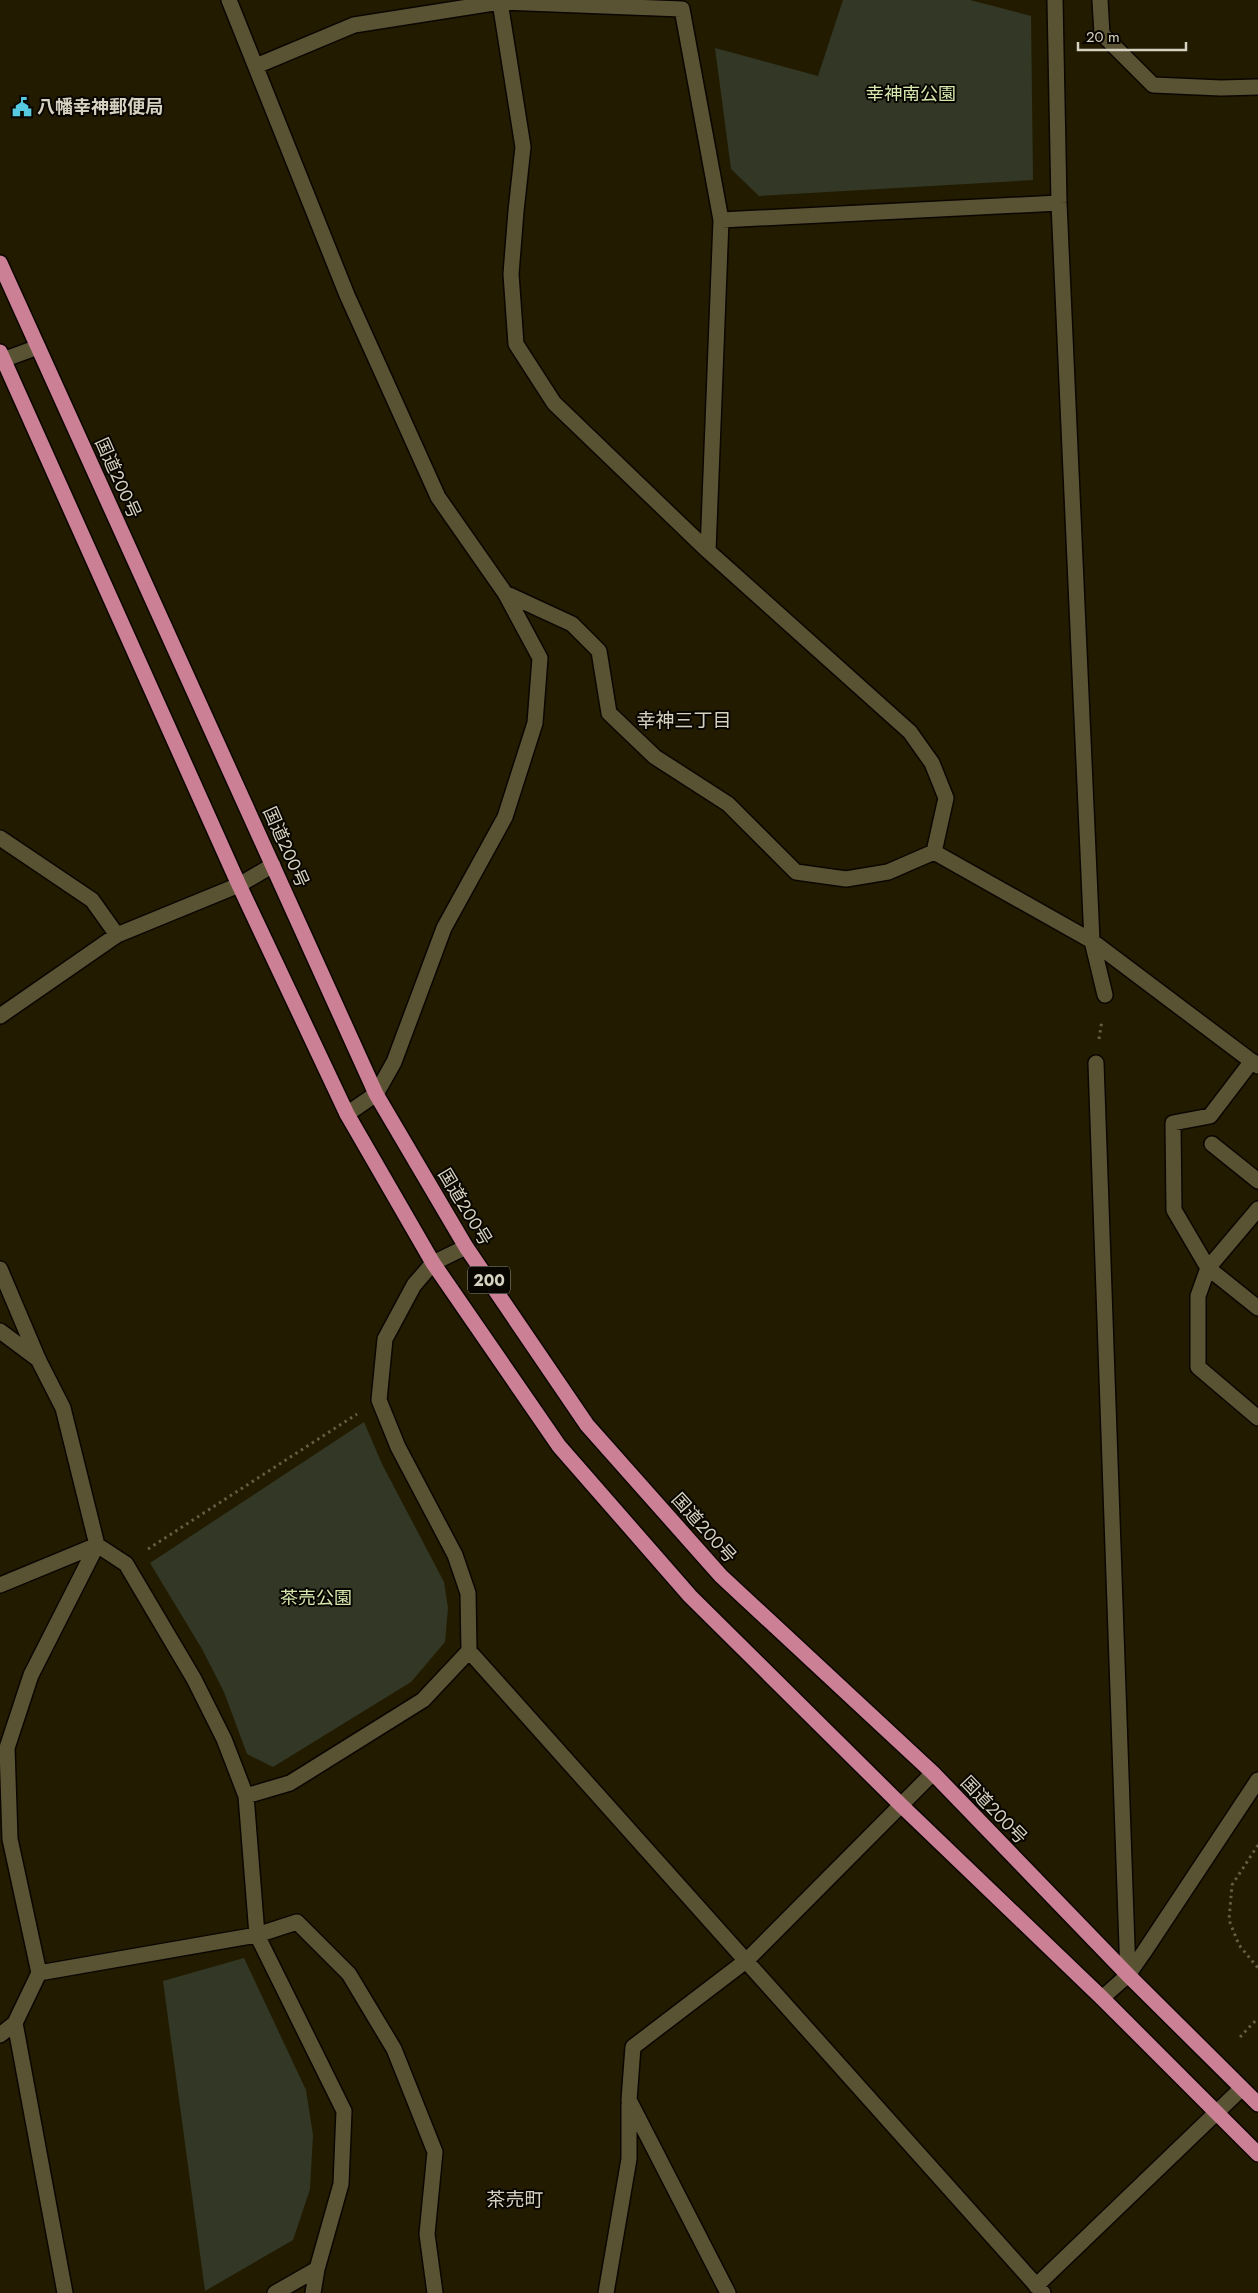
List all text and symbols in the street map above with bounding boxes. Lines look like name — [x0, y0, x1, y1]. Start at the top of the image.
scale bar — [1078, 20, 1186, 52]
text: 20 m — [1086, 26, 1120, 48]
park label: 幸神南公園 — [866, 81, 956, 107]
place label: 八幡幸神郵便局 — [37, 94, 163, 120]
public building icon: 八幡幸神郵便局 — [11, 96, 33, 118]
street label: 国道200号 — [89, 434, 147, 522]
district label: 幸神三丁目 — [636, 707, 732, 734]
street label: 国道200号 — [257, 803, 315, 891]
street label: 国道200号 — [432, 1164, 498, 1250]
road number: 200 — [468, 1266, 510, 1294]
street label: 国道200号 — [666, 1487, 742, 1569]
park label: 茶売公園 — [280, 1585, 352, 1611]
street label: 国道200号 — [955, 1770, 1033, 1850]
district label: 茶売町 — [486, 2186, 544, 2213]

